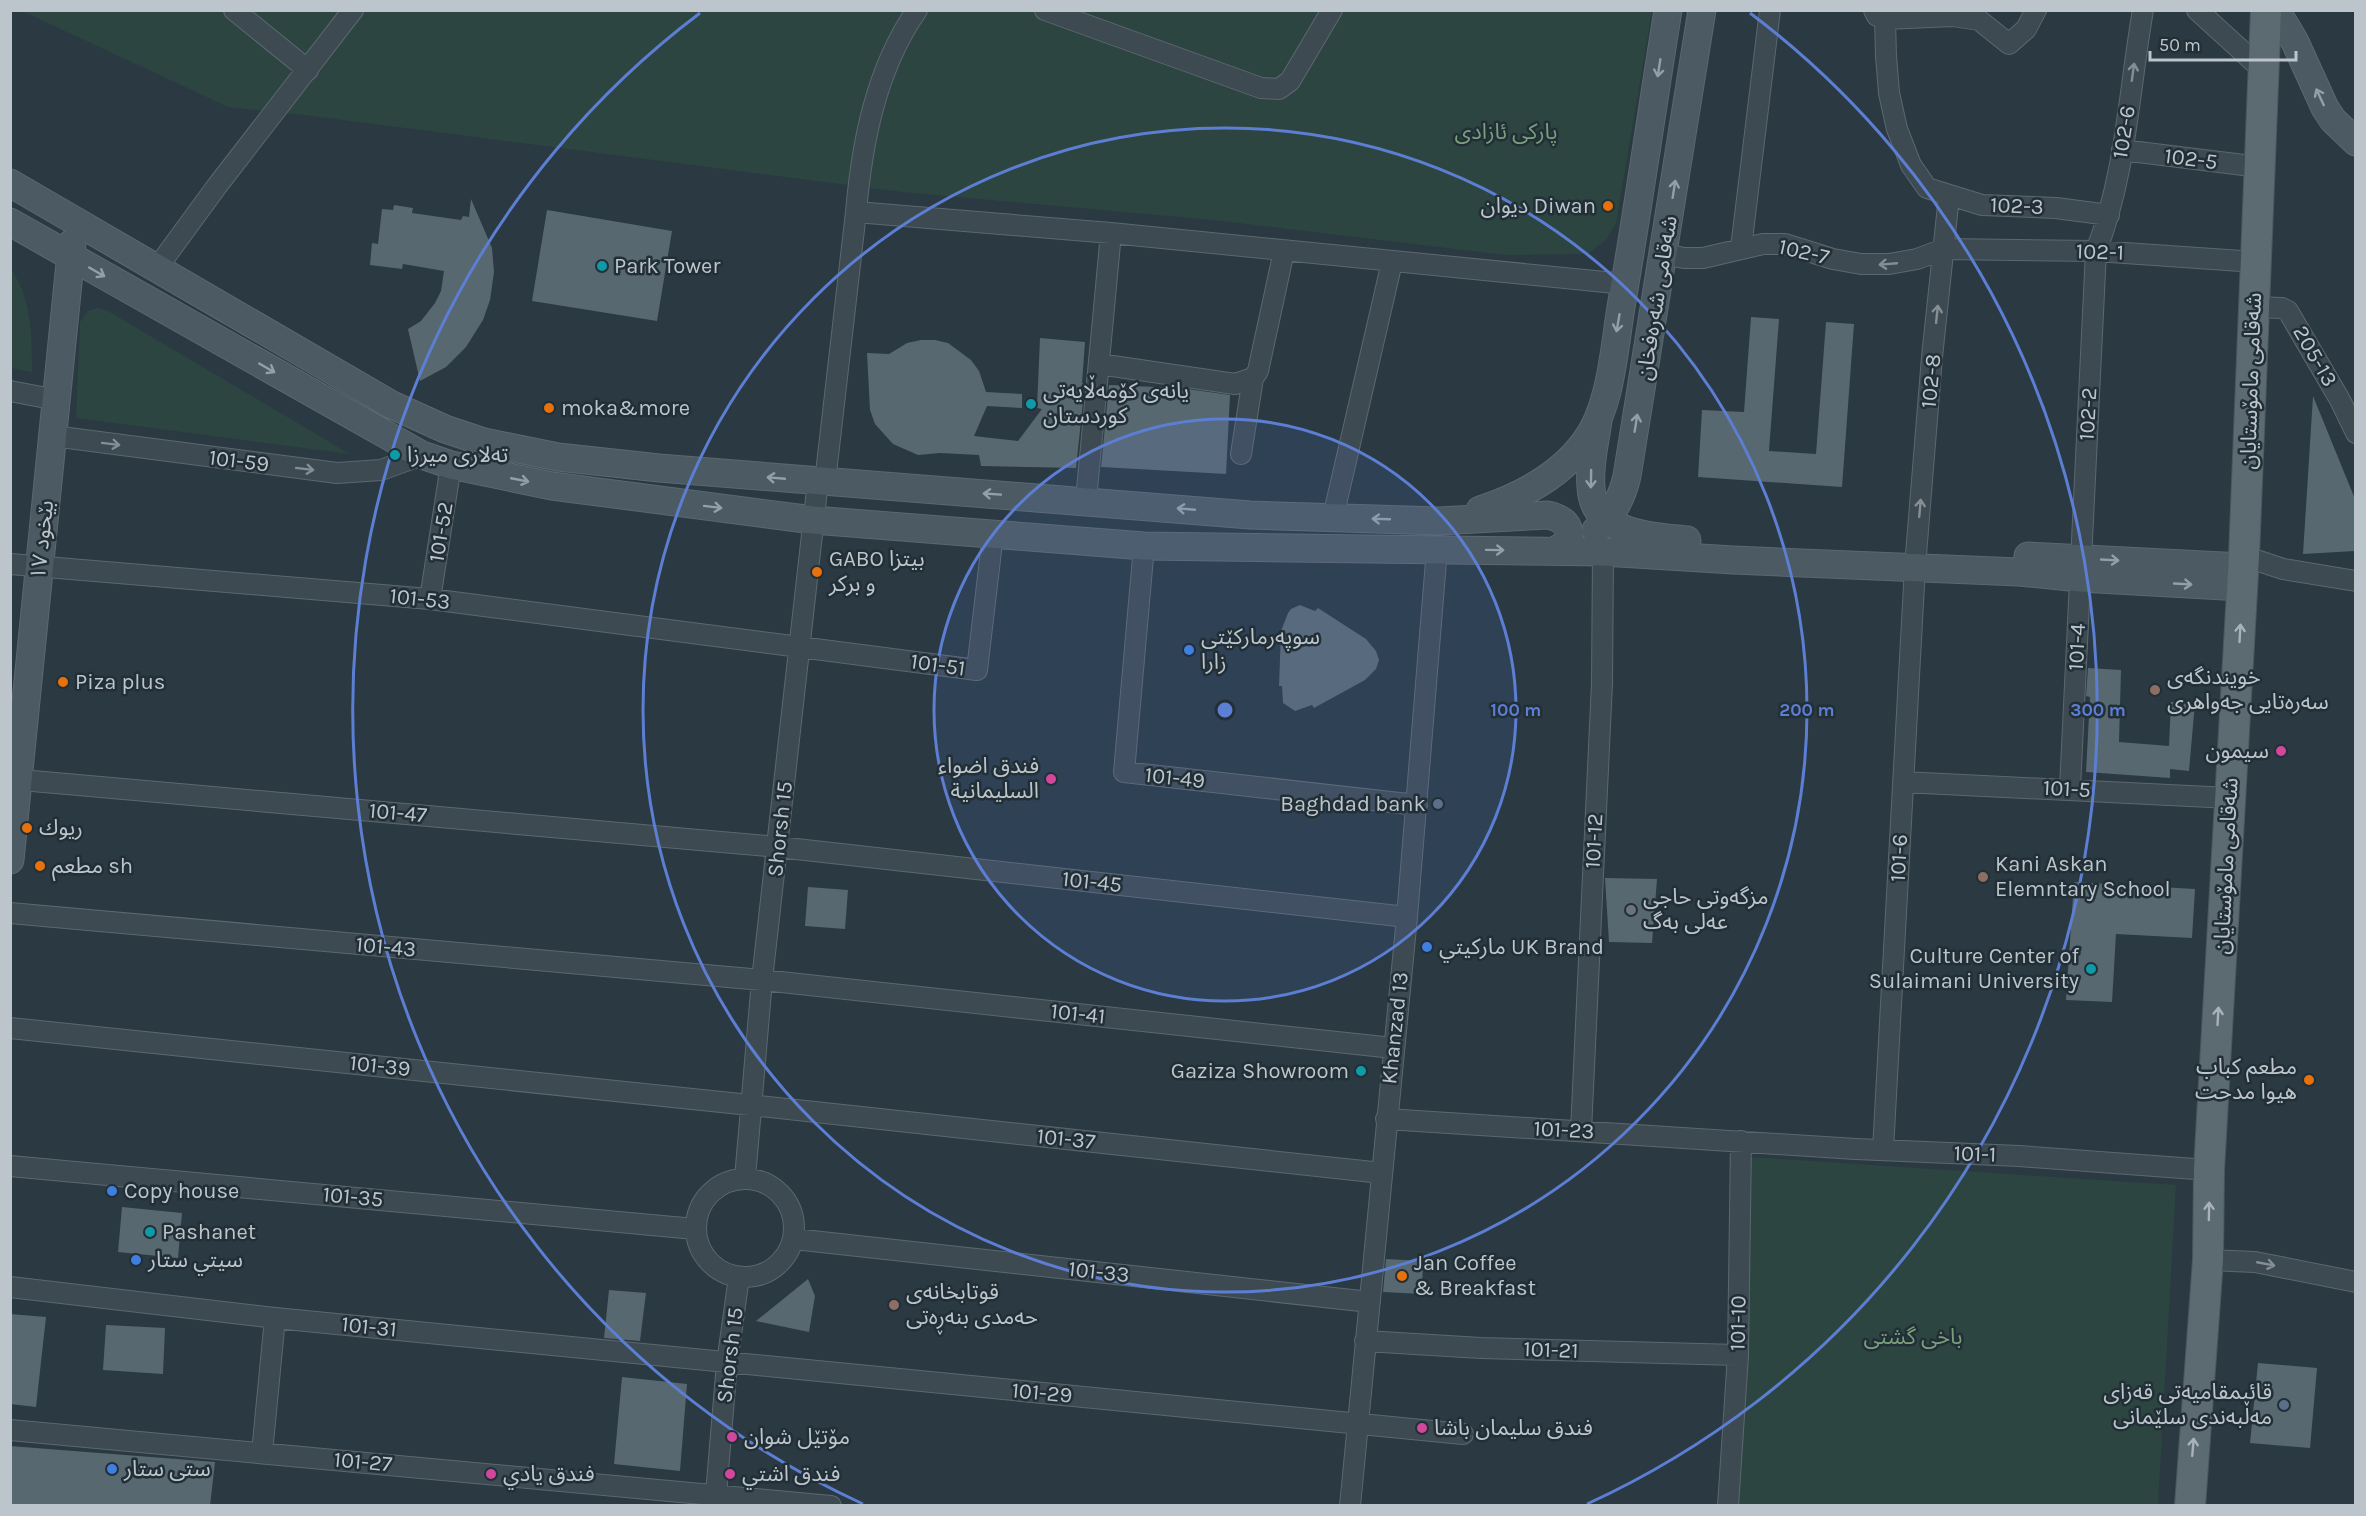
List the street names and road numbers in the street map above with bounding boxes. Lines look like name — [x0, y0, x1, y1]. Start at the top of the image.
street label: 102-6 — [2107, 104, 2141, 160]
street label: 102-5 — [2163, 143, 2219, 175]
street label: 102-3 — [1990, 192, 2044, 220]
street label: شەقامی شەرەفخان — [1631, 214, 1683, 382]
street label: 102-7 — [1776, 234, 1832, 270]
street label: 102-1 — [2076, 238, 2124, 266]
street label: شەقامی مامۆستایان — [2235, 292, 2267, 470]
street label: 205-13 — [2287, 321, 2343, 391]
street label: 102-8 — [1916, 353, 1946, 409]
street label: 102-2 — [2074, 387, 2102, 441]
street label: 101-59 — [207, 444, 271, 478]
street label: بێخود ١٧ — [25, 499, 59, 581]
street label: 101-52 — [423, 500, 459, 564]
street label: 101-53 — [388, 583, 452, 615]
street label: 101-4 — [2063, 623, 2091, 671]
street label: 101-51 — [909, 648, 967, 682]
street label: 101-49 — [1144, 762, 1206, 794]
street label: 101-5 — [2043, 775, 2091, 803]
street label: شەقامی مامۆستایان — [2208, 777, 2244, 955]
street label: Shorsh 15 — [762, 780, 798, 878]
street label: 101-47 — [368, 798, 428, 828]
street label: 101-12 — [1580, 813, 1608, 869]
street label: 101-6 — [1885, 833, 1913, 883]
street label: 101-45 — [1061, 866, 1123, 898]
street label: 101-43 — [355, 931, 417, 963]
street label: Khanzad 13 — [1376, 970, 1414, 1086]
street label: 101-41 — [1049, 998, 1107, 1030]
street label: 101-39 — [348, 1050, 412, 1082]
street label: 101-23 — [1533, 1115, 1595, 1145]
street label: 101-37 — [1036, 1123, 1096, 1155]
street label: 101-1 — [1953, 1140, 1997, 1168]
street label: 101-35 — [322, 1181, 384, 1213]
street label: 101-33 — [1067, 1256, 1131, 1288]
street label: 101-10 — [1725, 1295, 1751, 1351]
street label: Shorsh 15 — [711, 1306, 749, 1404]
street label: 101-31 — [340, 1311, 398, 1343]
street label: 101-21 — [1523, 1336, 1579, 1364]
street label: 101-29 — [1011, 1377, 1073, 1409]
street label: 101-27 — [333, 1447, 393, 1477]

